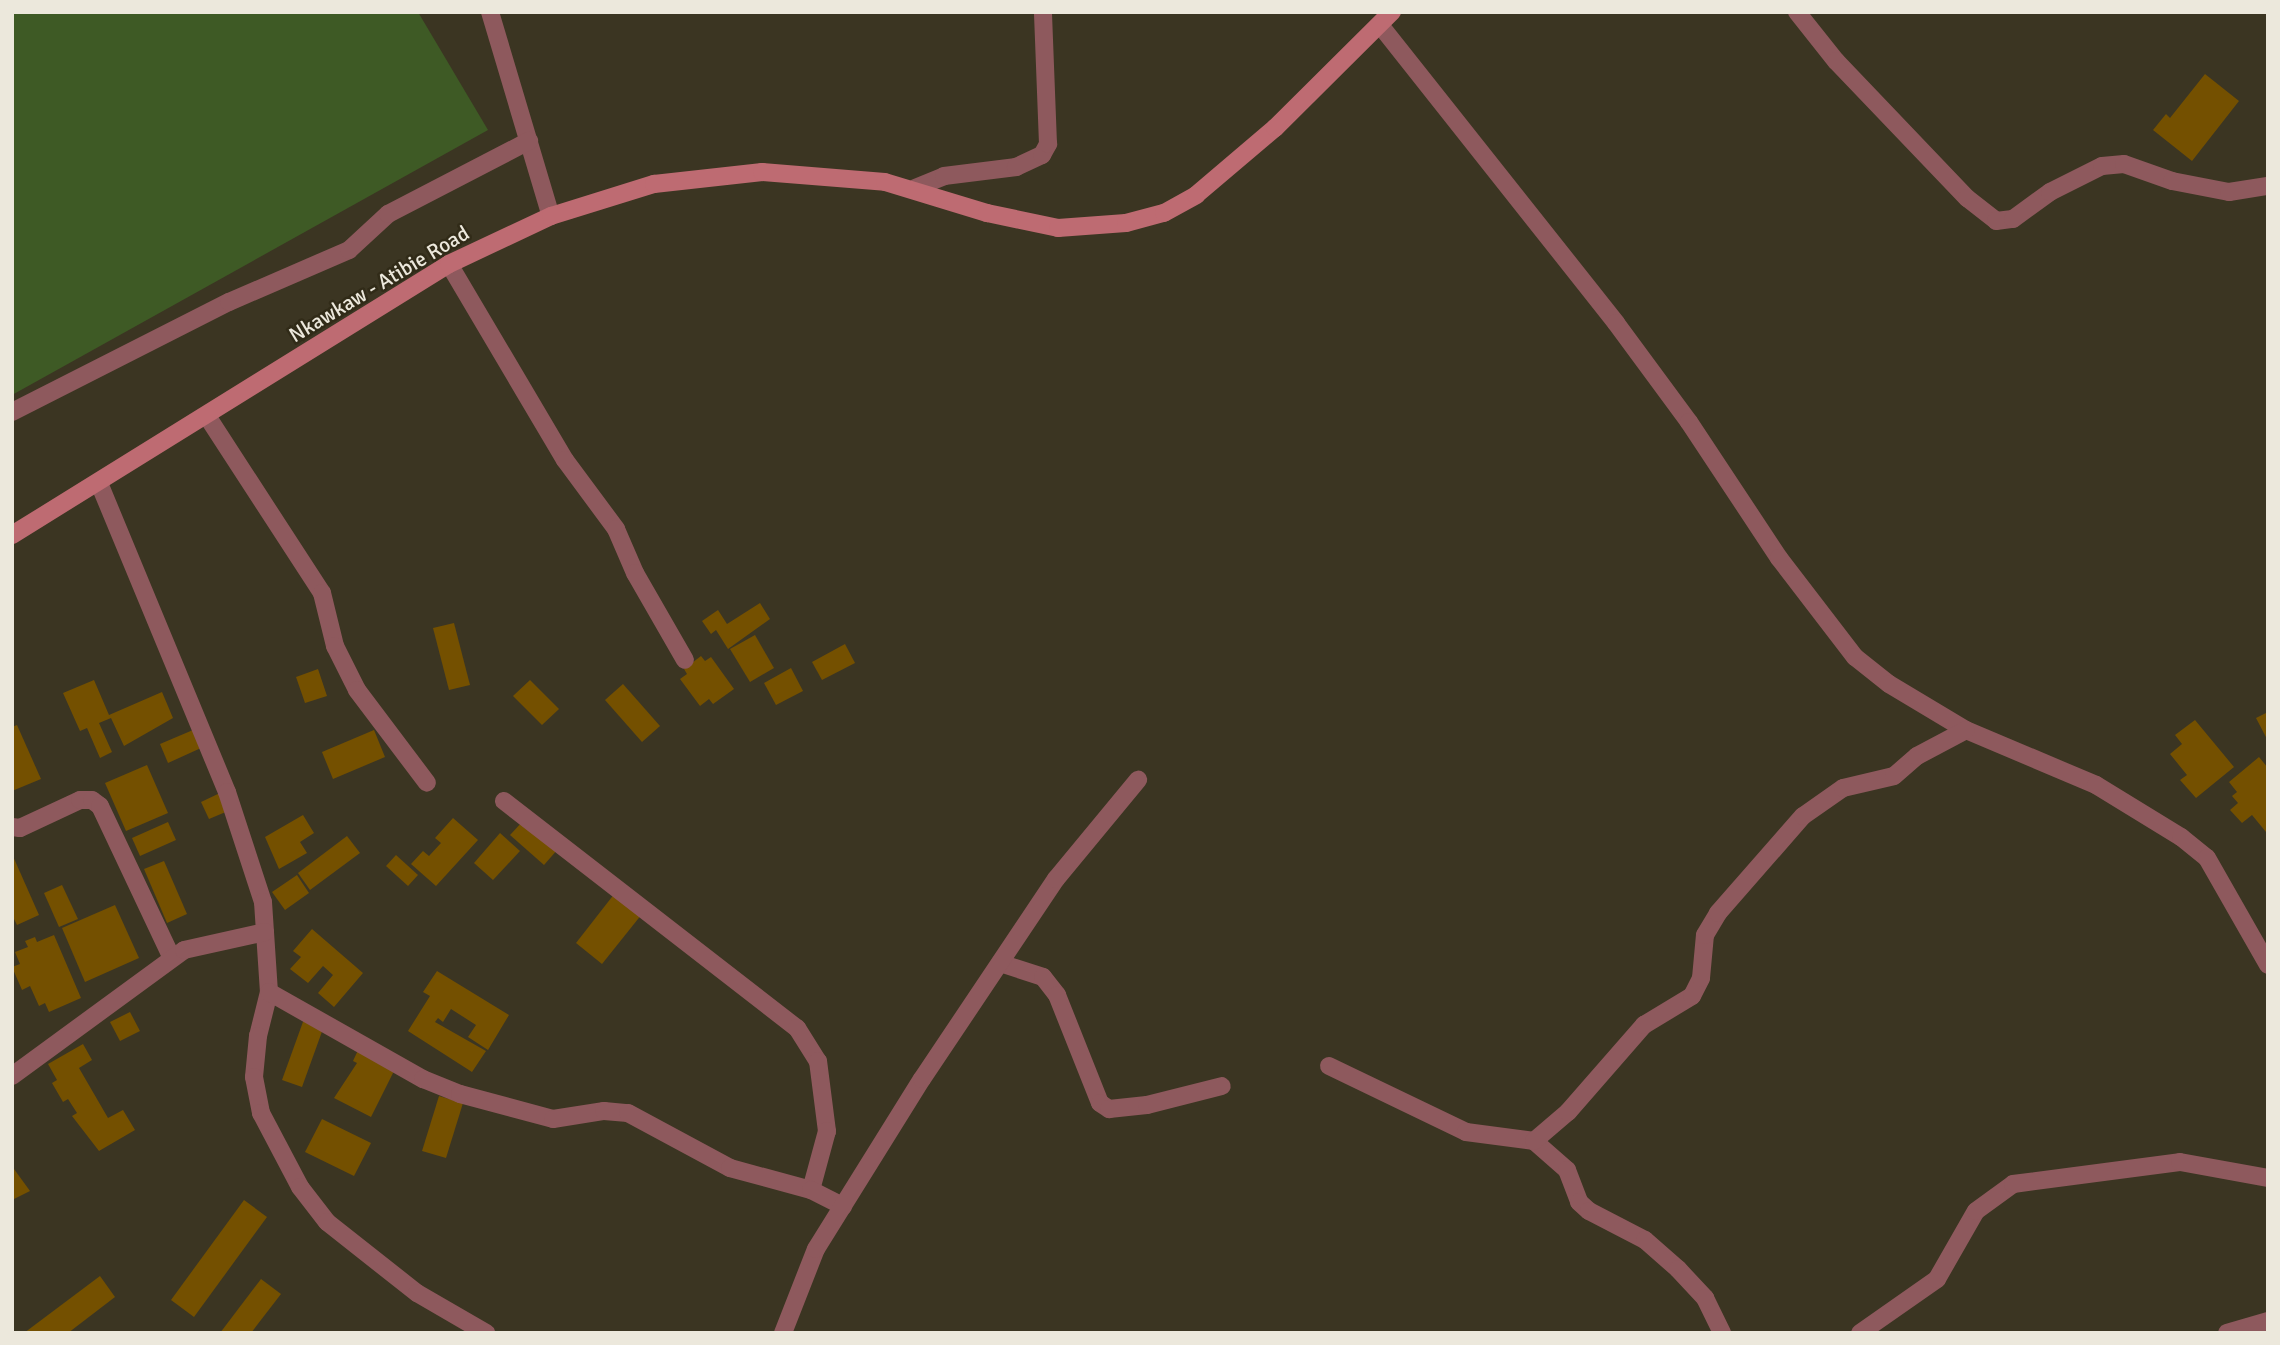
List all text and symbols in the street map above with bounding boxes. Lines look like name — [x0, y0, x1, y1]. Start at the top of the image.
street label: Nkawkaw - Atibie Road — [284, 220, 474, 348]

